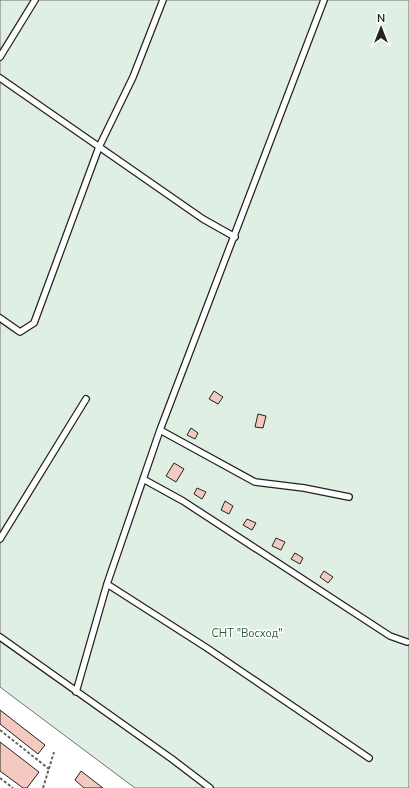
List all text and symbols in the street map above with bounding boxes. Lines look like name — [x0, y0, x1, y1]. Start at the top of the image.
north arrow — [361, 8, 401, 48]
text: N — [377, 11, 385, 26]
park label: СНТ "Восход" — [211, 626, 283, 641]

